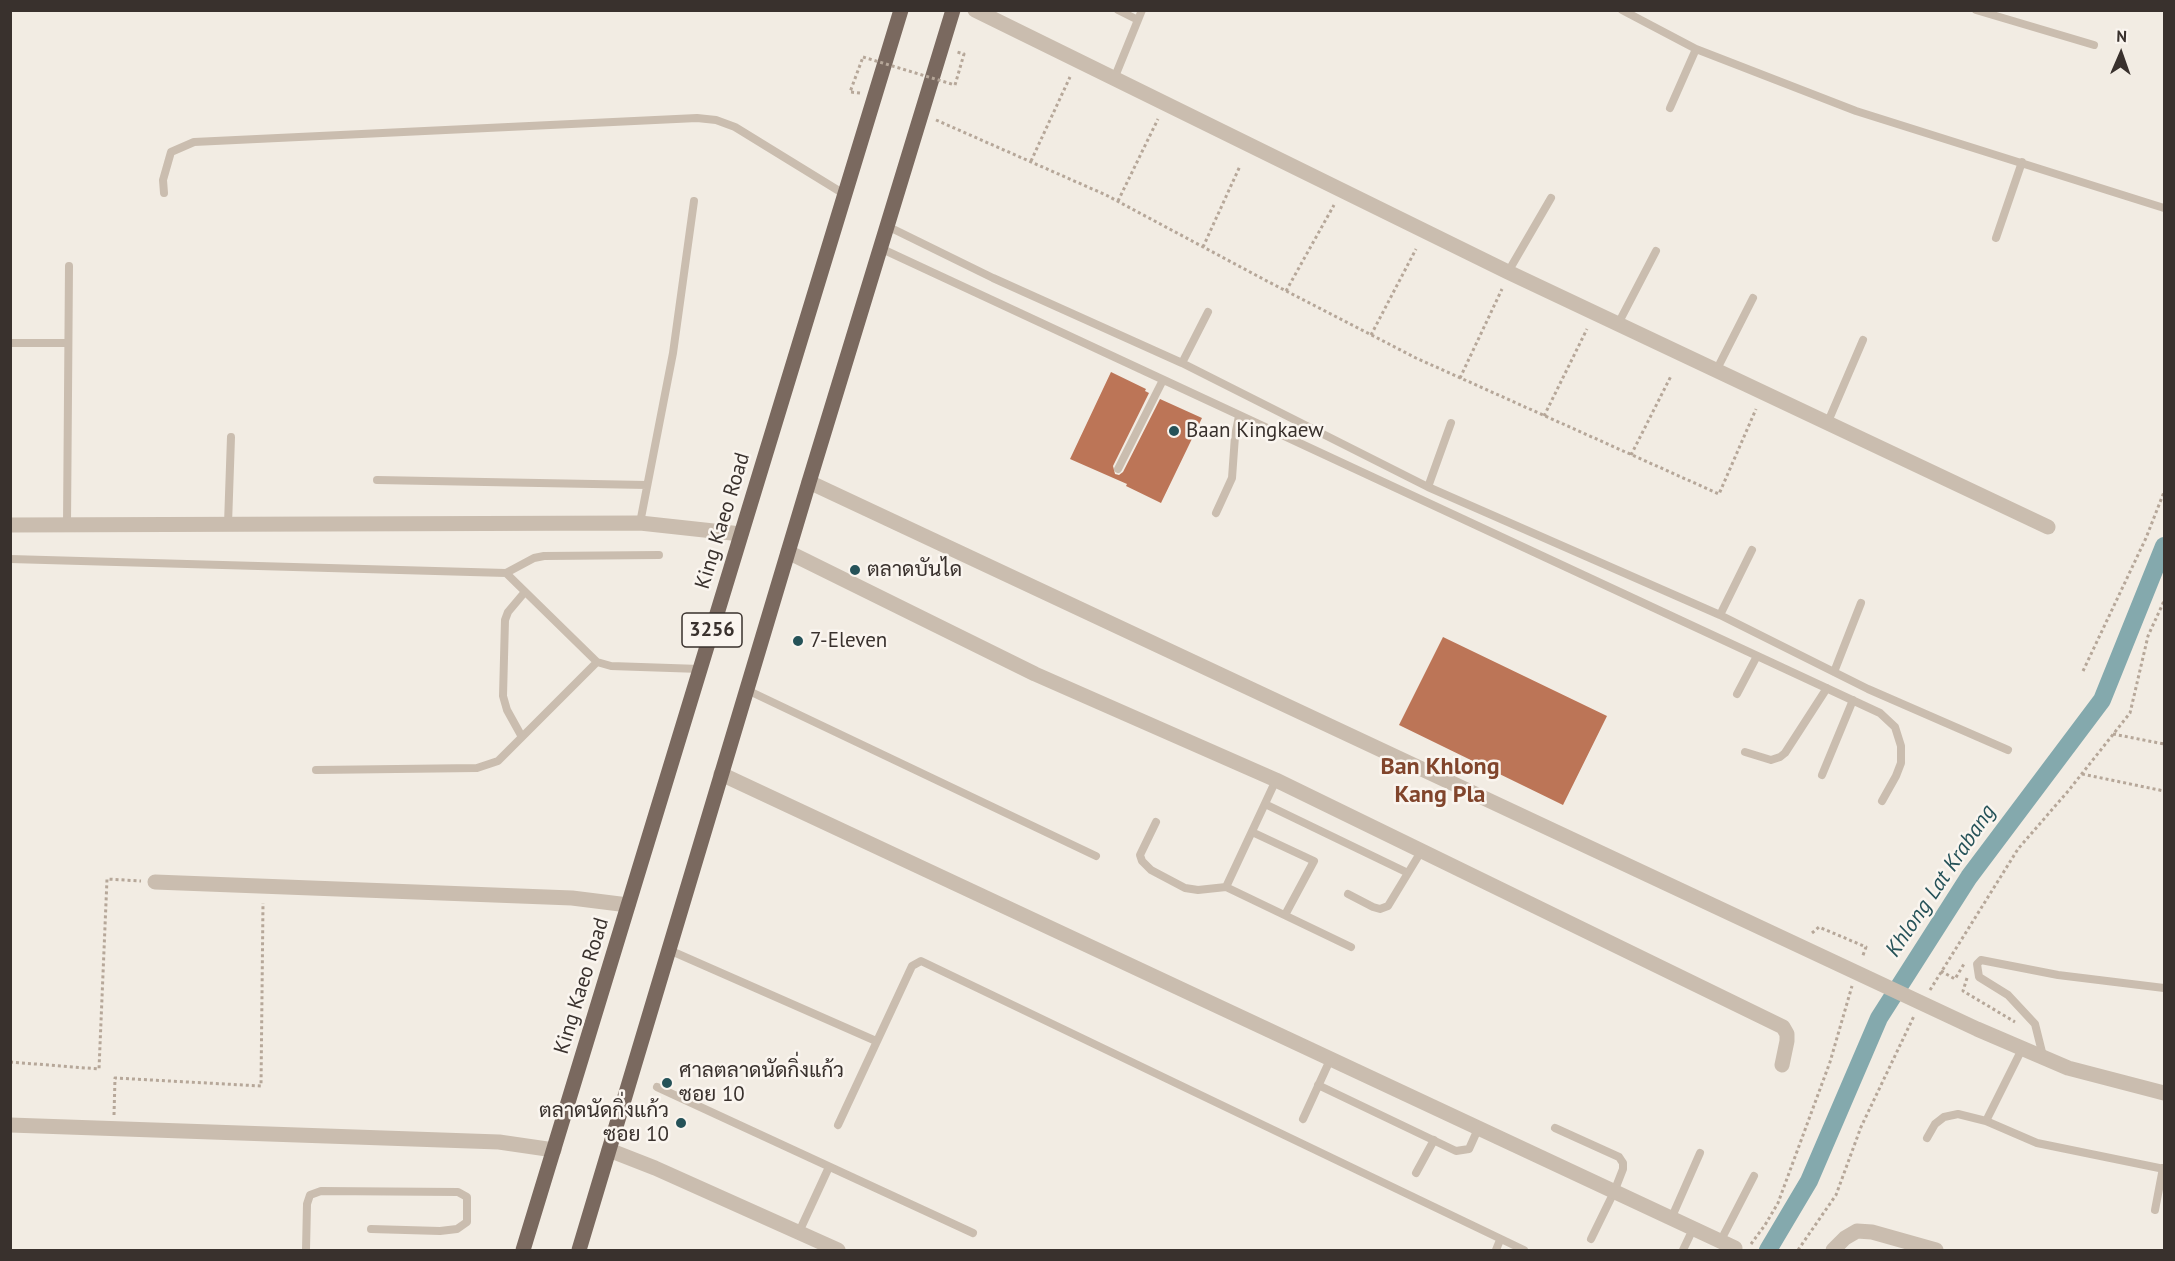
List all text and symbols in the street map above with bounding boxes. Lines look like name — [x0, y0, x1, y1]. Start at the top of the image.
north arrow — [2091, 24, 2151, 84]
text: N — [2116, 26, 2127, 46]
place label: Baan Kingkaew — [1186, 418, 1324, 444]
marker: Baan Kingkaew — [1167, 424, 1181, 438]
street label: King Kaeo Road — [690, 450, 756, 592]
place label: ตลาดบันได — [867, 557, 962, 583]
marker: ตลาดบันได — [848, 563, 862, 577]
road number: 3256 — [682, 613, 742, 647]
place label: 7-Eleven — [810, 628, 887, 654]
marker: 7-Eleven — [791, 634, 805, 648]
district label: Ban Khlong Kang Pla — [1380, 753, 1500, 809]
water label: Khlong Lat Krabang — [1880, 800, 2002, 962]
street label: King Kaeo Road — [549, 915, 615, 1057]
place label: ศาลตลาดนัดกิ่งแก้ว ซอย 10 — [679, 1058, 844, 1108]
marker: ศาลตลาดนัดกิ่งแก้ว ซอย 10 — [660, 1076, 674, 1090]
place label: ตลาดนัดกิ่งแก้ว ซอย 10 — [539, 1098, 669, 1148]
marker: ตลาดนัดกิ่งแก้ว ซอย 10 — [674, 1116, 688, 1130]

